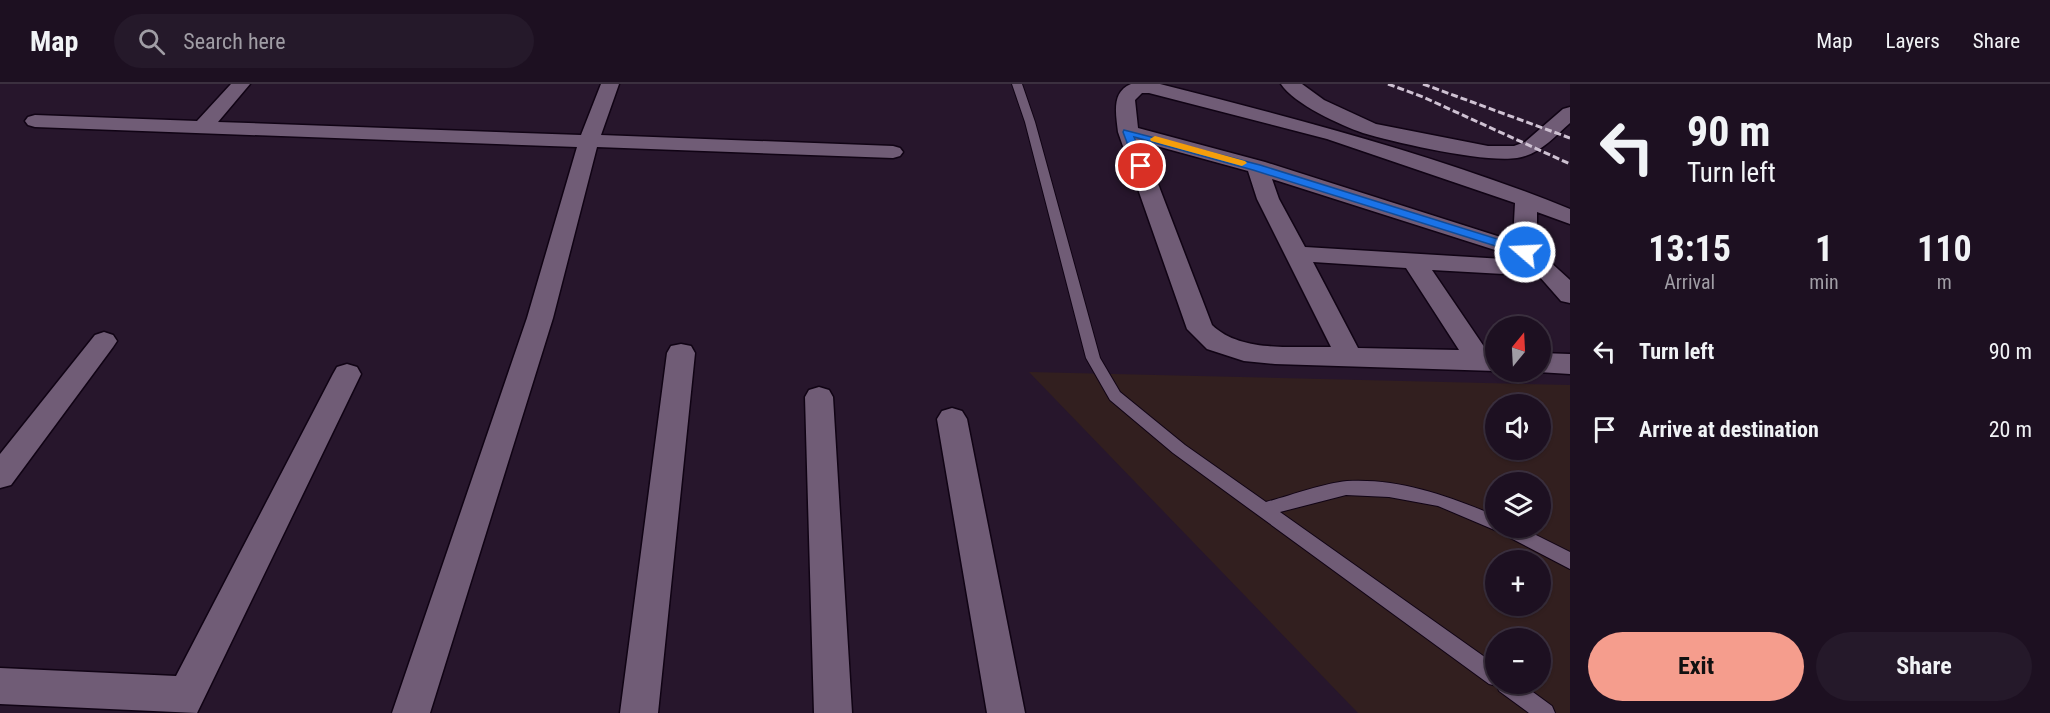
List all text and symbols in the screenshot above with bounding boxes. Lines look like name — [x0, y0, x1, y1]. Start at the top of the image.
search box — [114, 14, 534, 68]
text: Map — [30, 25, 78, 58]
icon: search — [135, 25, 168, 58]
text: Search here — [183, 29, 286, 54]
text: Map — [1816, 29, 1853, 53]
text: Layers — [1886, 29, 1940, 53]
text: Share — [1973, 29, 2020, 53]
text: 90 m — [1687, 107, 1770, 156]
icon: left — [1588, 108, 1666, 186]
pin — [1115, 140, 1166, 191]
icon: arrive — [1124, 149, 1157, 182]
text: Turn left — [1687, 157, 1776, 189]
position arrow — [1493, 220, 1557, 284]
text: 13:15 — [1648, 228, 1731, 270]
text: 1 — [1815, 228, 1833, 270]
text: 110 — [1917, 228, 1972, 270]
text: Arrival — [1664, 270, 1715, 294]
text: min — [1809, 270, 1839, 294]
text: m — [1937, 270, 1952, 294]
north arrow — [1485, 316, 1551, 382]
map controls — [1485, 316, 1551, 694]
icon: left — [1588, 335, 1621, 368]
text: Turn left — [1639, 339, 1714, 364]
text: 90 m — [1989, 339, 2032, 364]
button: sound — [1485, 394, 1551, 460]
icon: arrive — [1588, 413, 1621, 446]
text: Arrive at destination — [1639, 417, 1819, 442]
text: 20 m — [1989, 417, 2032, 442]
button: layers — [1485, 472, 1551, 538]
button: + — [1485, 550, 1551, 616]
button: − — [1485, 628, 1551, 694]
button: Exit — [1588, 632, 1804, 701]
button: Share — [1816, 632, 2032, 701]

